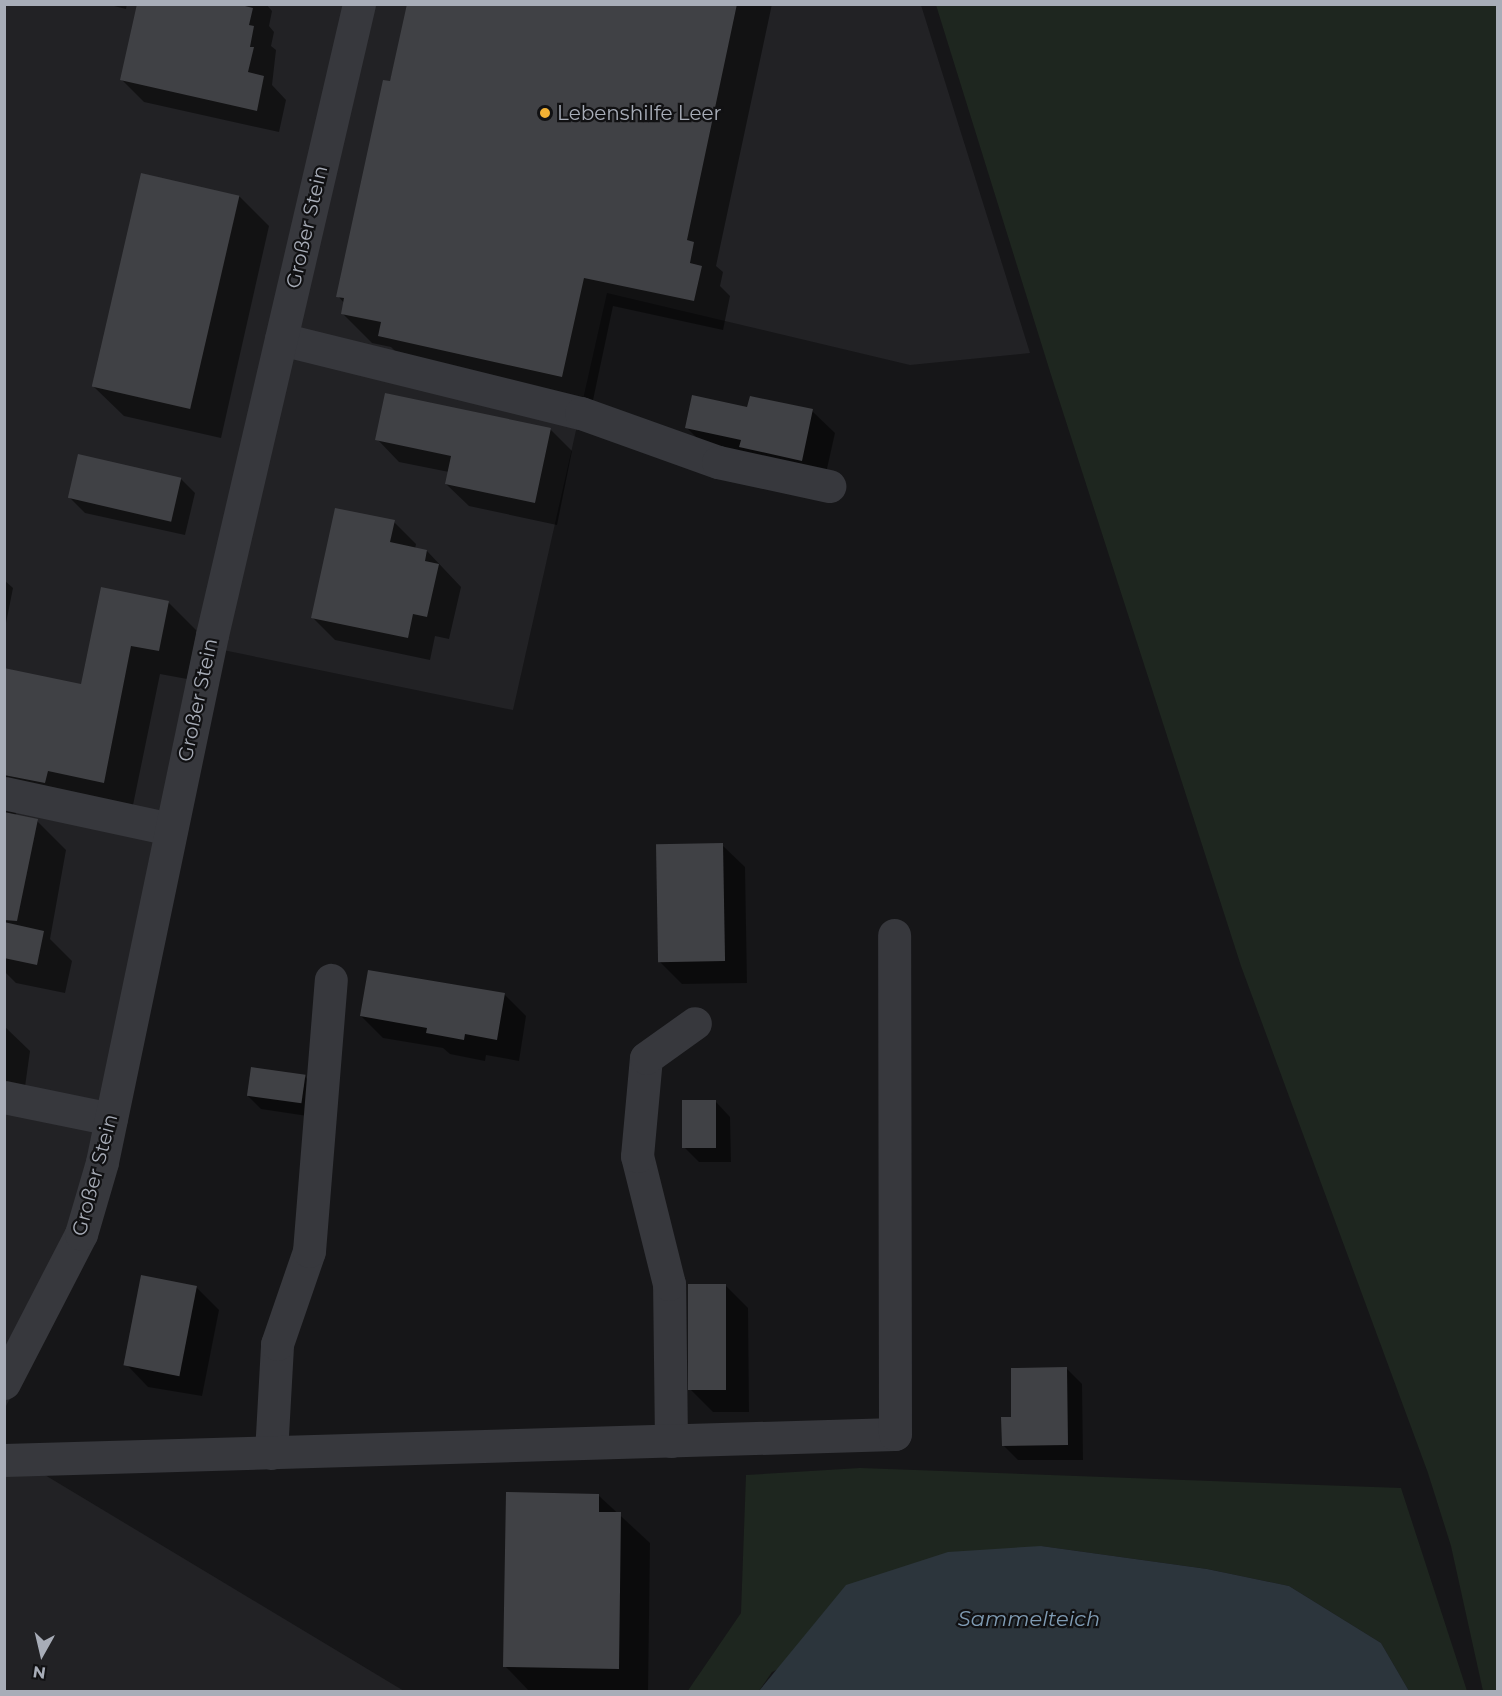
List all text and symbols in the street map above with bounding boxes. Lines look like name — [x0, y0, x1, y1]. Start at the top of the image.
place label: Lebenshilfe Leer — [557, 101, 722, 125]
marker: Lebenshilfe Leer — [538, 106, 552, 120]
street label: Großer Stein — [281, 163, 333, 291]
street label: Großer Stein — [173, 636, 223, 764]
street label: Großer Stein — [67, 1111, 123, 1239]
water label: Sammelteich — [958, 1606, 1100, 1632]
north arrow — [12, 1624, 72, 1684]
text: N — [32, 1662, 47, 1683]

